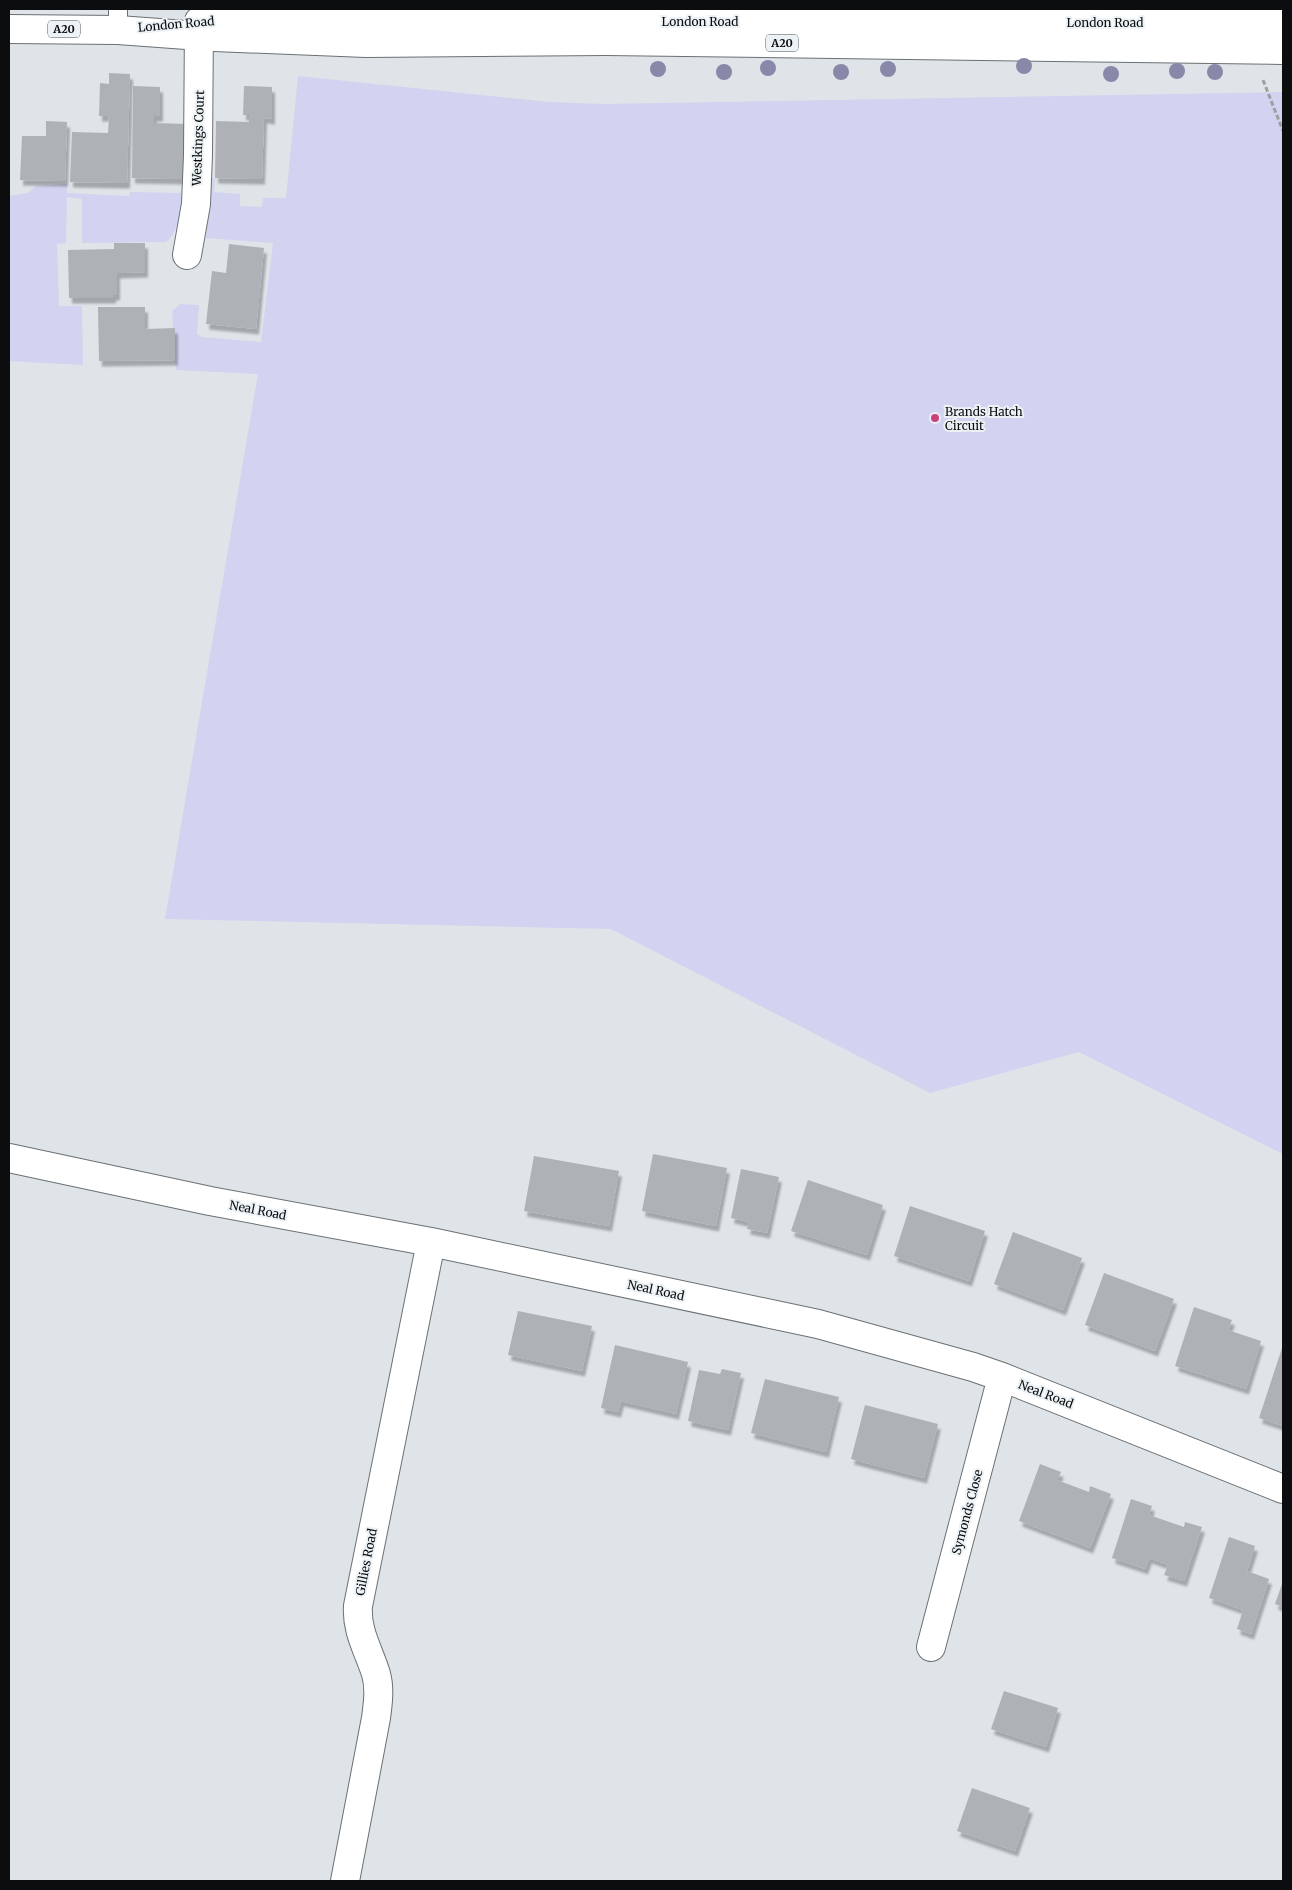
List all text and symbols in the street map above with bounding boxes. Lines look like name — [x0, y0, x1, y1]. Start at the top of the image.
street label: London Road — [137, 13, 215, 35]
street label: London Road — [662, 14, 738, 29]
street label: London Road — [1067, 15, 1143, 30]
road number: A20 — [48, 20, 80, 38]
road number: A20 — [766, 34, 798, 52]
street label: Westkings Court — [189, 90, 207, 187]
place label: Brands Hatch Circuit — [945, 404, 1023, 433]
marker: Brands Hatch Circuit — [929, 412, 941, 424]
street label: Neal Road — [228, 1197, 288, 1223]
street label: Neal Road — [626, 1277, 686, 1303]
street label: Neal Road — [1016, 1377, 1076, 1411]
street label: Symonds Close — [948, 1468, 986, 1556]
street label: Gillies Road — [352, 1527, 380, 1597]

